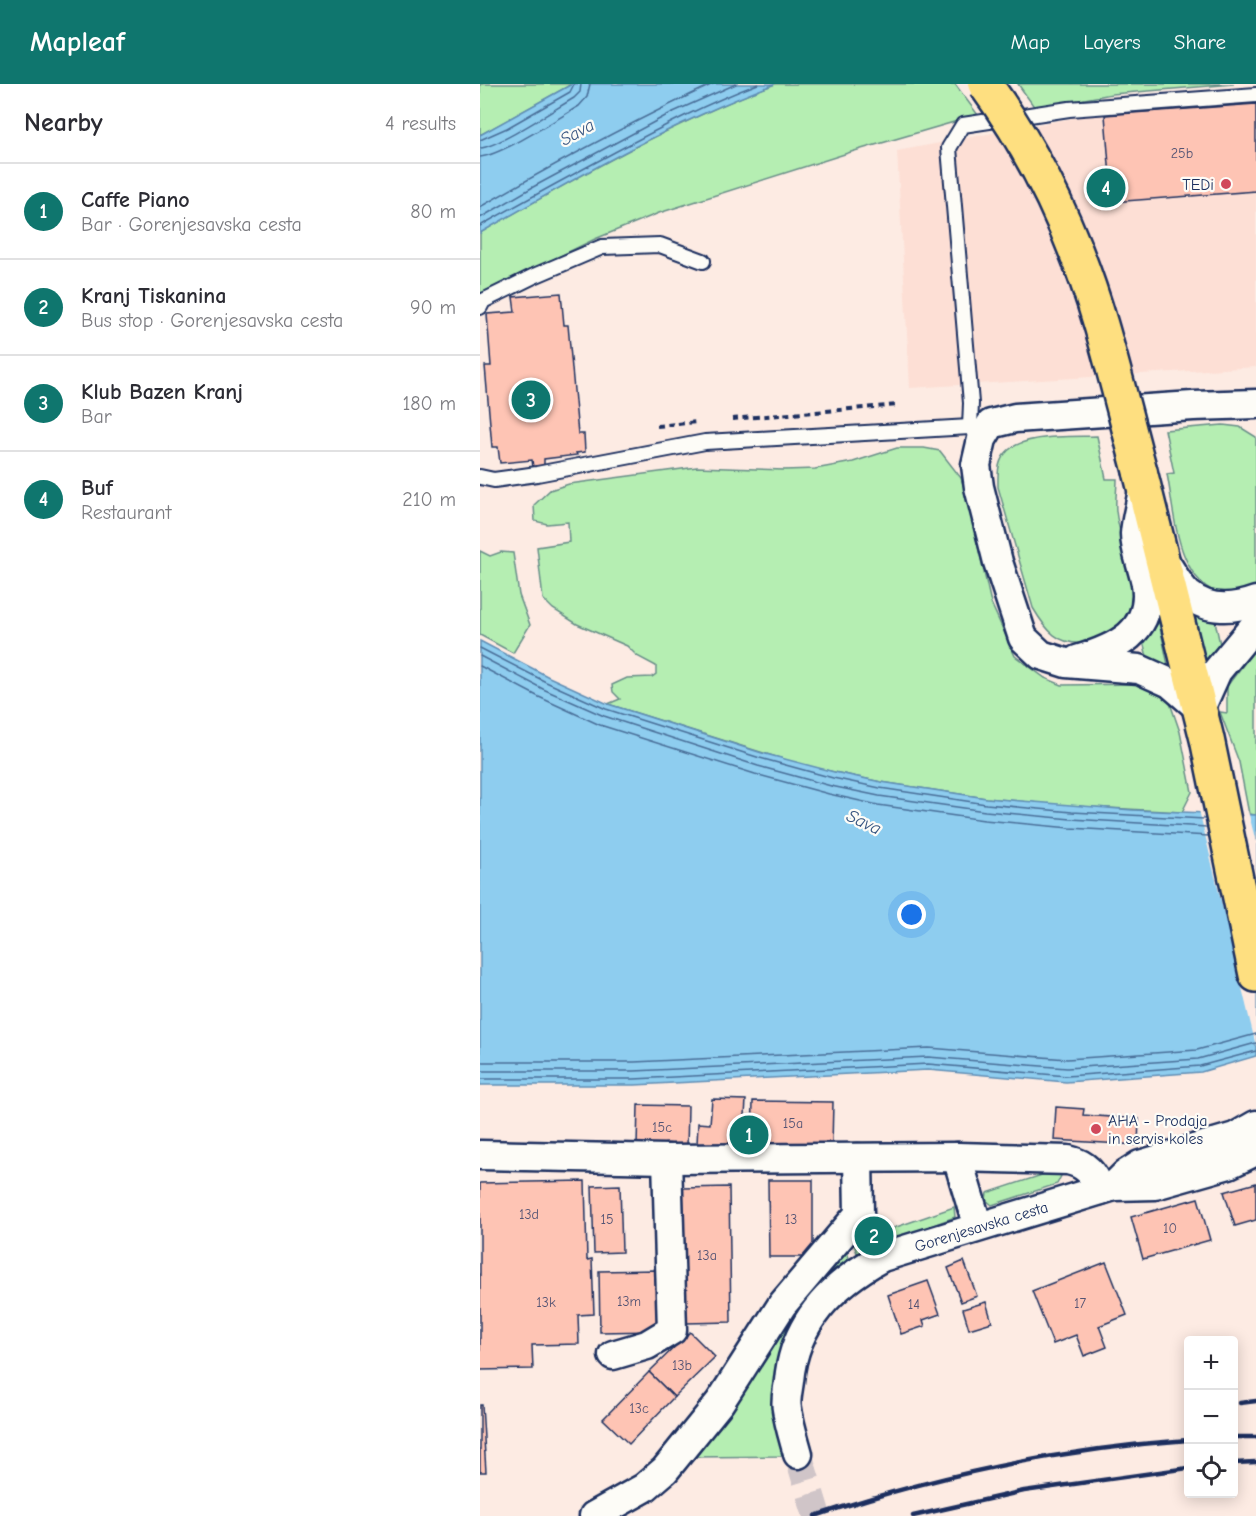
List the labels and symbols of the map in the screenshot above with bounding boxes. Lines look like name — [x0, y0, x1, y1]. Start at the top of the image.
water label: Sava — [556, 115, 598, 150]
house number: 25b — [1171, 145, 1193, 162]
pin: 4 — [1086, 166, 1126, 210]
place label: TEDi — [1182, 176, 1214, 194]
marker: TEDi — [1219, 177, 1233, 191]
pin: 3 — [512, 378, 550, 422]
water label: Sava — [843, 805, 885, 840]
your location — [897, 900, 926, 929]
pin: 1 — [730, 1112, 768, 1158]
place label: AHA - Prodaja in servis koles — [1108, 1112, 1208, 1148]
house number: 15a — [783, 1115, 803, 1132]
house number: 15c — [652, 1119, 672, 1136]
marker: AHA - Prodaja in servis koles — [1089, 1122, 1103, 1136]
street label: Gorenjesavska cesta — [912, 1198, 1050, 1256]
house number: 13d — [519, 1206, 539, 1223]
house number: 15 — [600, 1211, 614, 1228]
house number: 13 — [785, 1211, 797, 1228]
pin: 2 — [854, 1214, 894, 1258]
house number: 10 — [1163, 1220, 1177, 1237]
house number: 13a — [697, 1247, 717, 1264]
house number: 13m — [617, 1293, 641, 1310]
house number: 13k — [536, 1294, 556, 1311]
house number: 17 — [1074, 1295, 1086, 1312]
house number: 14 — [908, 1296, 920, 1313]
house number: 13b — [672, 1357, 692, 1374]
house number: 13c — [629, 1400, 649, 1417]

